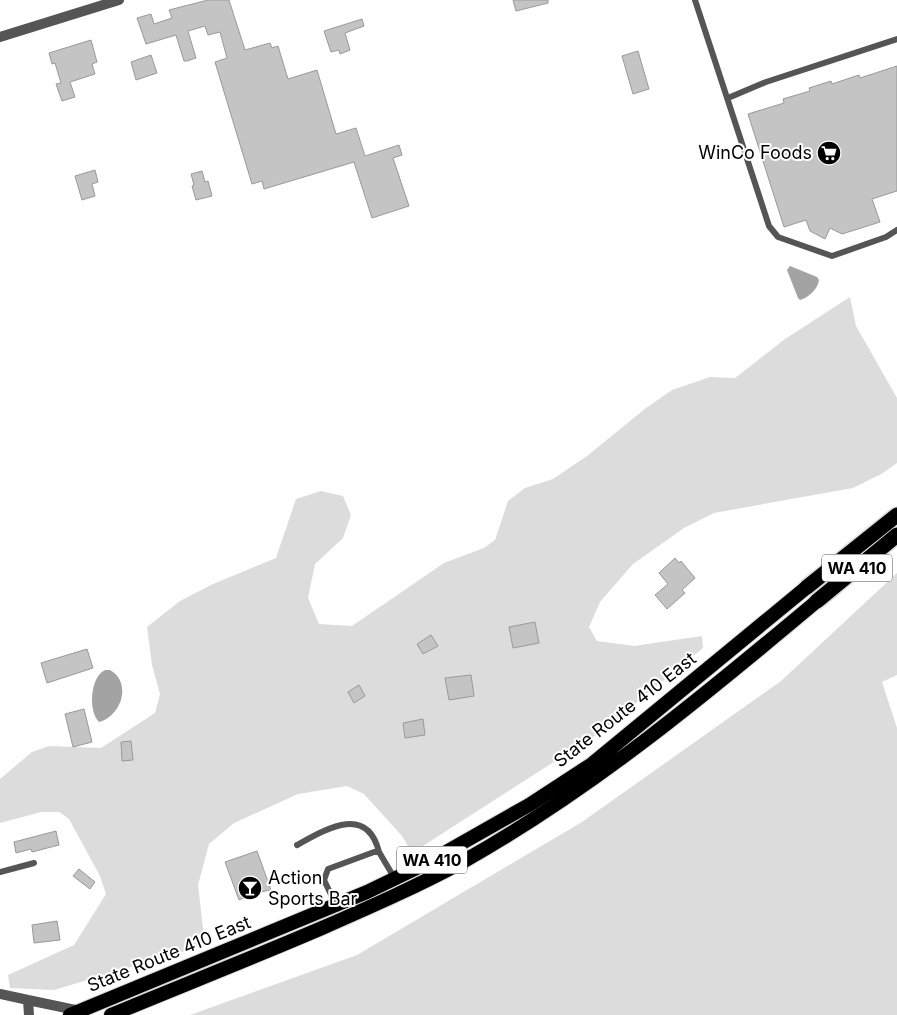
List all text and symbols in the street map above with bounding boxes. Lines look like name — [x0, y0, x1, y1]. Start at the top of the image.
supermarket icon: WinCo Foods — [816, 140, 842, 166]
place label: WinCo Foods — [698, 142, 812, 163]
road number: WA 410 — [822, 554, 892, 582]
street label: State Route 410 East — [550, 648, 700, 772]
road number: WA 410 — [397, 846, 467, 874]
place label: Action Sports Bar — [268, 867, 358, 909]
bar icon: Action Sports Bar — [237, 875, 263, 901]
street label: State Route 410 East — [84, 911, 254, 996]

